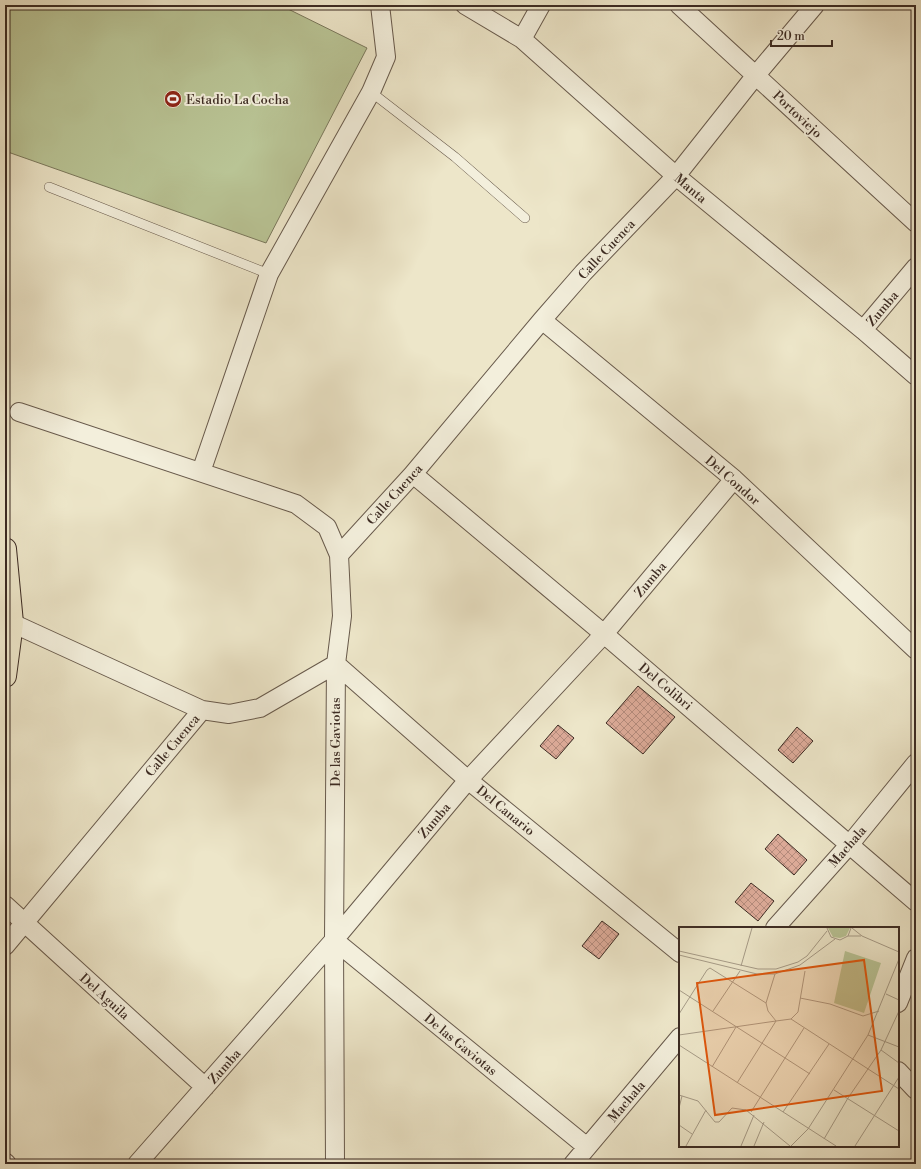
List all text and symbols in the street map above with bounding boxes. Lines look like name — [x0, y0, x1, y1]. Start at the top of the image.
scale bar — [771, 22, 832, 48]
text: 20 m — [777, 29, 805, 44]
street label: Portoviejo — [769, 88, 825, 142]
sports icon: Estadio La Cocha — [163, 89, 183, 109]
place label: Estadio La Cocha — [186, 92, 289, 108]
street label: Manta — [671, 171, 710, 207]
street label: Calle Cuenca — [575, 216, 639, 283]
street label: Zumba — [863, 287, 902, 330]
street label: Del Condor — [702, 453, 763, 509]
street label: Calle Cuenca — [363, 461, 426, 528]
street label: Zumba — [631, 558, 670, 601]
street label: Del Colibri — [635, 660, 695, 714]
street label: De las Gaviotas — [328, 697, 344, 787]
street label: Calle Cuenca — [142, 711, 204, 780]
street label: Del Canario — [473, 782, 538, 839]
street label: Zumba — [415, 799, 454, 842]
street label: Machala — [826, 822, 870, 871]
inset map — [679, 927, 899, 1147]
street label: Del Aguila — [76, 970, 133, 1023]
street label: De las Gaviotas — [421, 1010, 500, 1079]
street label: Zumba — [205, 1046, 245, 1087]
street label: Machala — [605, 1077, 649, 1126]

